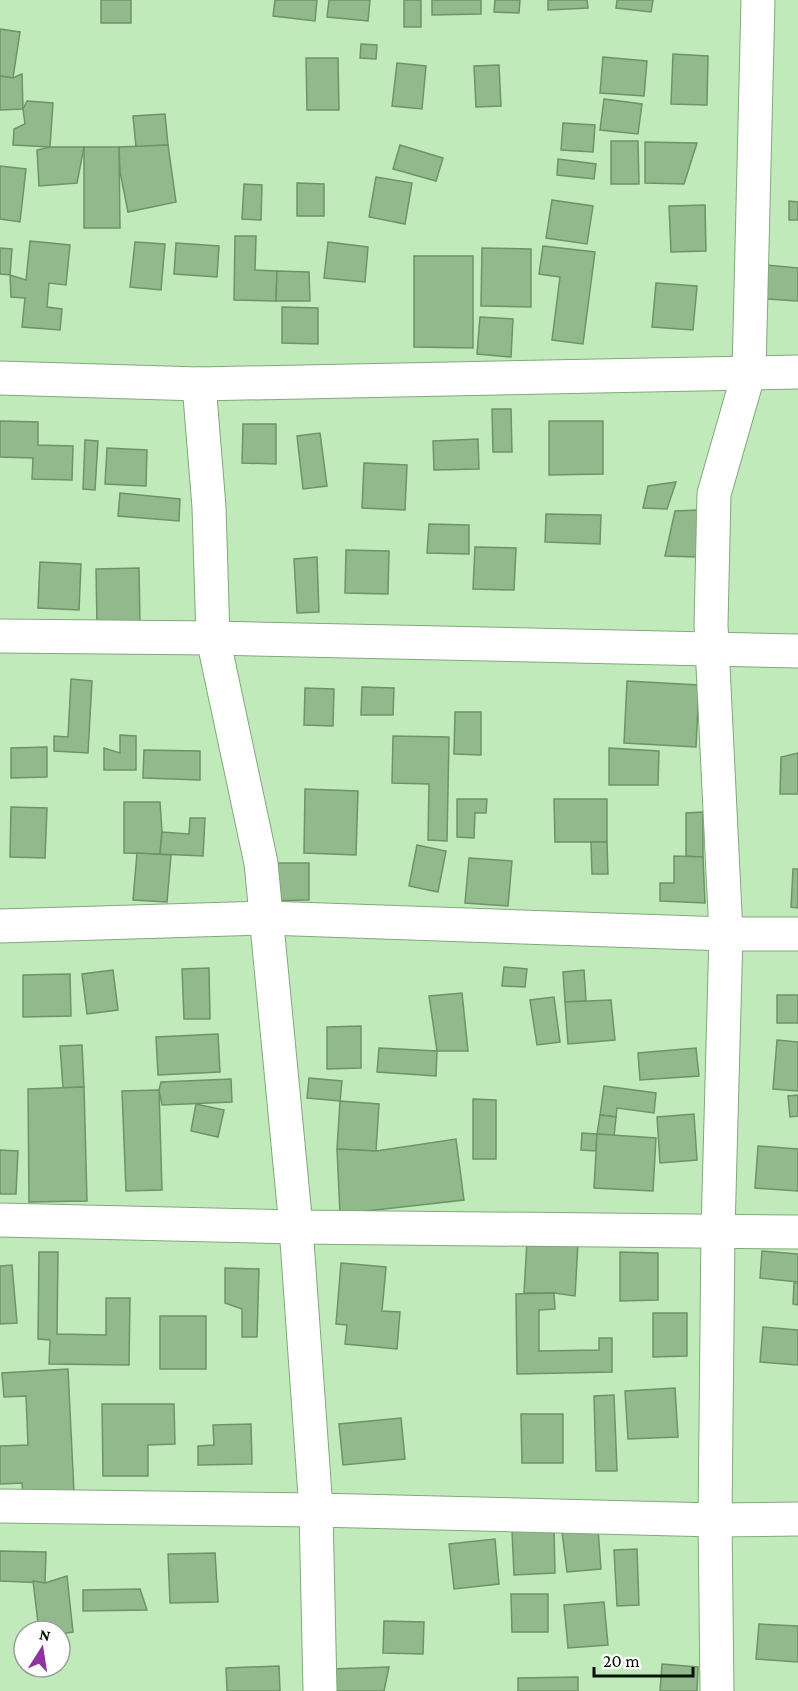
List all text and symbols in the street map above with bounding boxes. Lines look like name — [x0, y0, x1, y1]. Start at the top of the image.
north arrow — [12, 1619, 72, 1679]
text: N — [38, 1625, 52, 1644]
scale bar — [594, 1640, 693, 1678]
text: 20 m — [603, 1651, 640, 1671]

